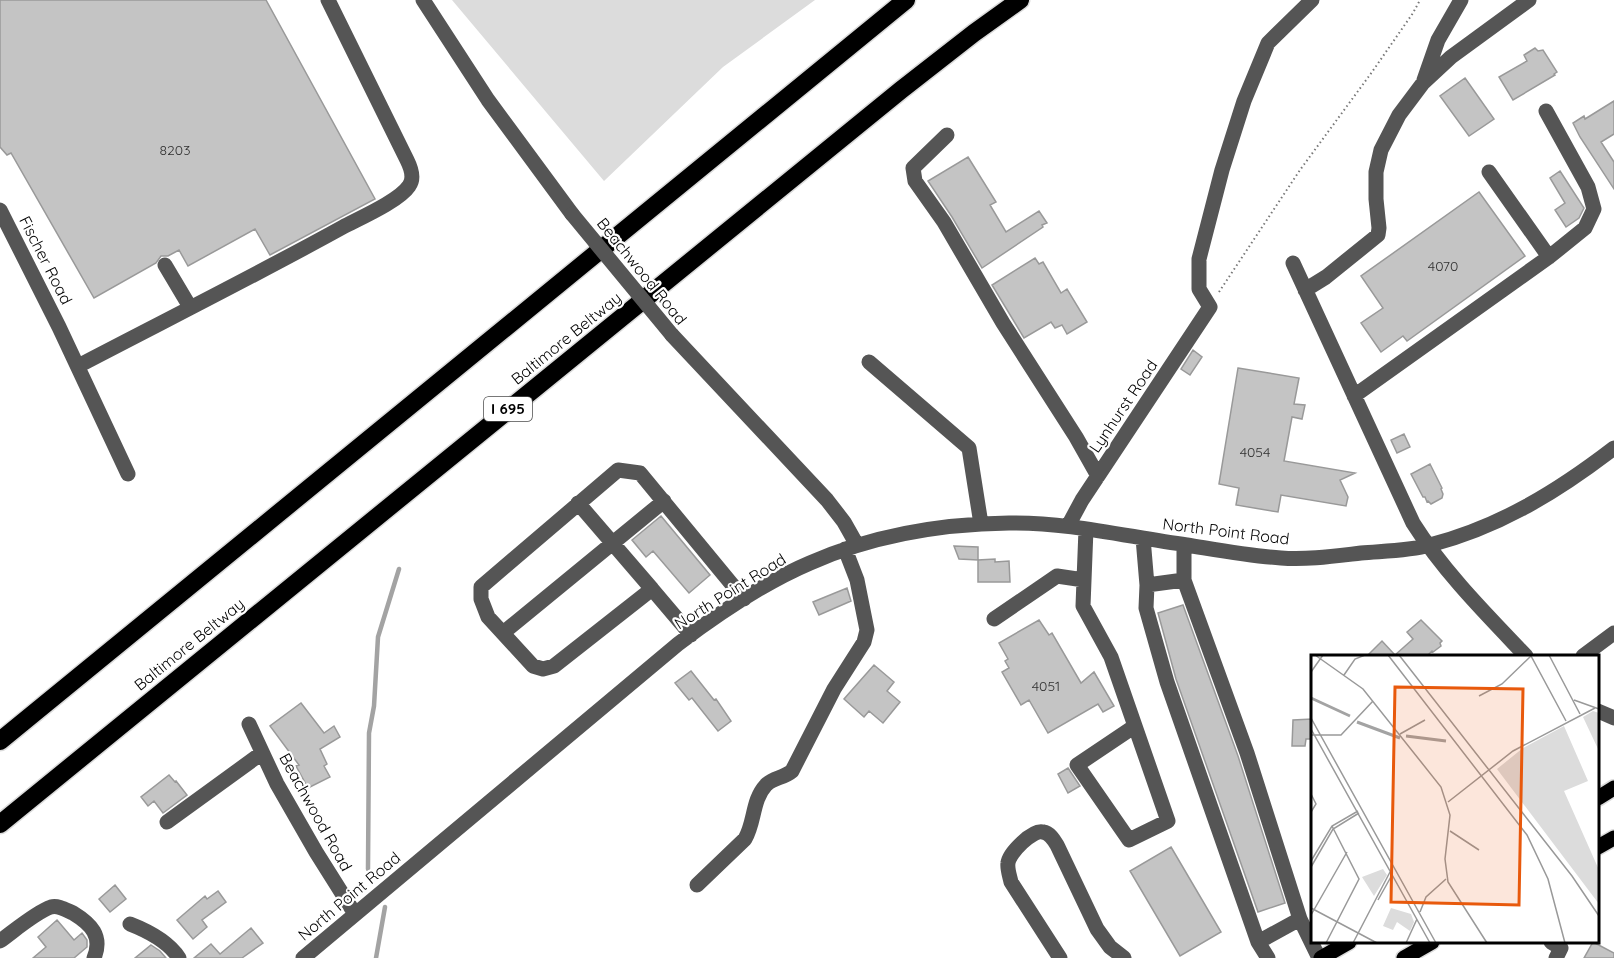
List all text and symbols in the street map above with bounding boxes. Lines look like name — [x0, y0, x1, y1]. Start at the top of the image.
house number: 8203 — [160, 141, 190, 159]
street label: Fischer Road — [15, 212, 77, 308]
street label: Beachwood Road — [593, 214, 691, 328]
house number: 4070 — [1428, 257, 1458, 275]
street label: Baltimore Beltway — [507, 287, 625, 389]
street label: Lynhurst Road — [1085, 356, 1161, 456]
road number: I 695 — [484, 397, 532, 421]
house number: 4054 — [1240, 443, 1270, 461]
street label: North Point Road — [1161, 513, 1291, 549]
street label: North Point Road — [671, 549, 789, 633]
street label: Baltimore Beltway — [130, 593, 248, 695]
inset map — [1311, 655, 1599, 943]
house number: 4051 — [1032, 677, 1060, 695]
street label: Beachwood Road — [275, 750, 357, 874]
street label: North Point Road — [294, 847, 404, 945]

